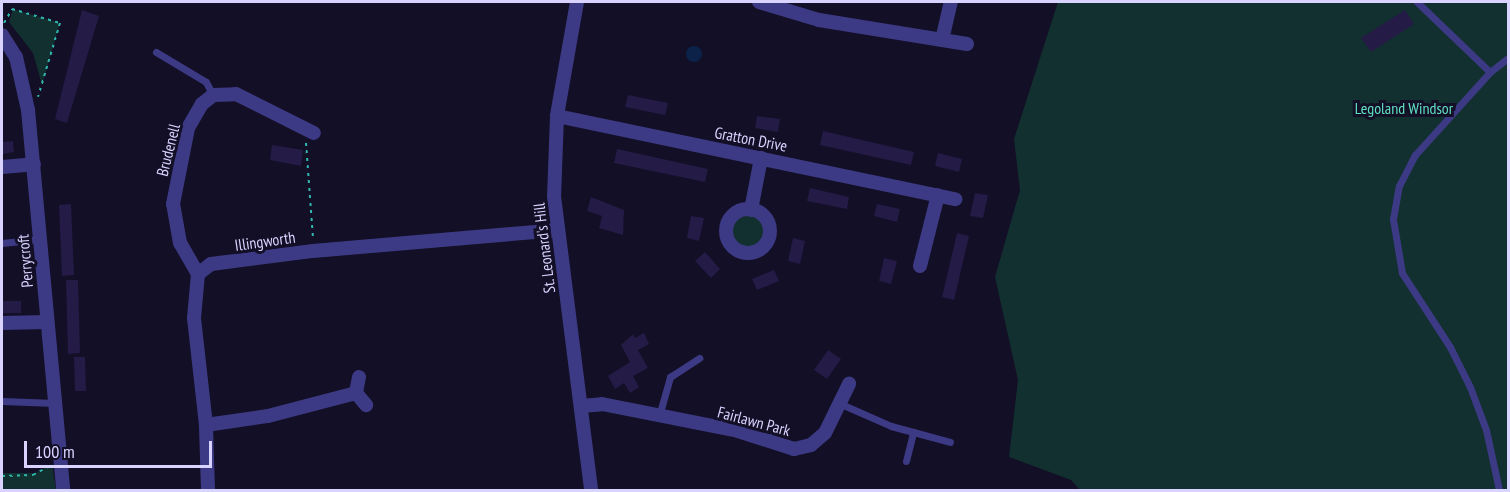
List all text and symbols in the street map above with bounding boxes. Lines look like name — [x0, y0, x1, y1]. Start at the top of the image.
park label: Legoland Windsor — [1355, 98, 1453, 118]
street label: Brudenell — [152, 122, 184, 178]
street label: Gratton Drive — [713, 123, 789, 155]
street label: St. Leonard's Hill — [529, 201, 559, 295]
street label: Illingworth — [233, 227, 297, 255]
street label: Perrycroft — [13, 234, 37, 288]
street label: Fairlawn Park — [715, 402, 793, 440]
scale bar — [27, 429, 214, 467]
text: 100 m — [35, 440, 75, 463]

